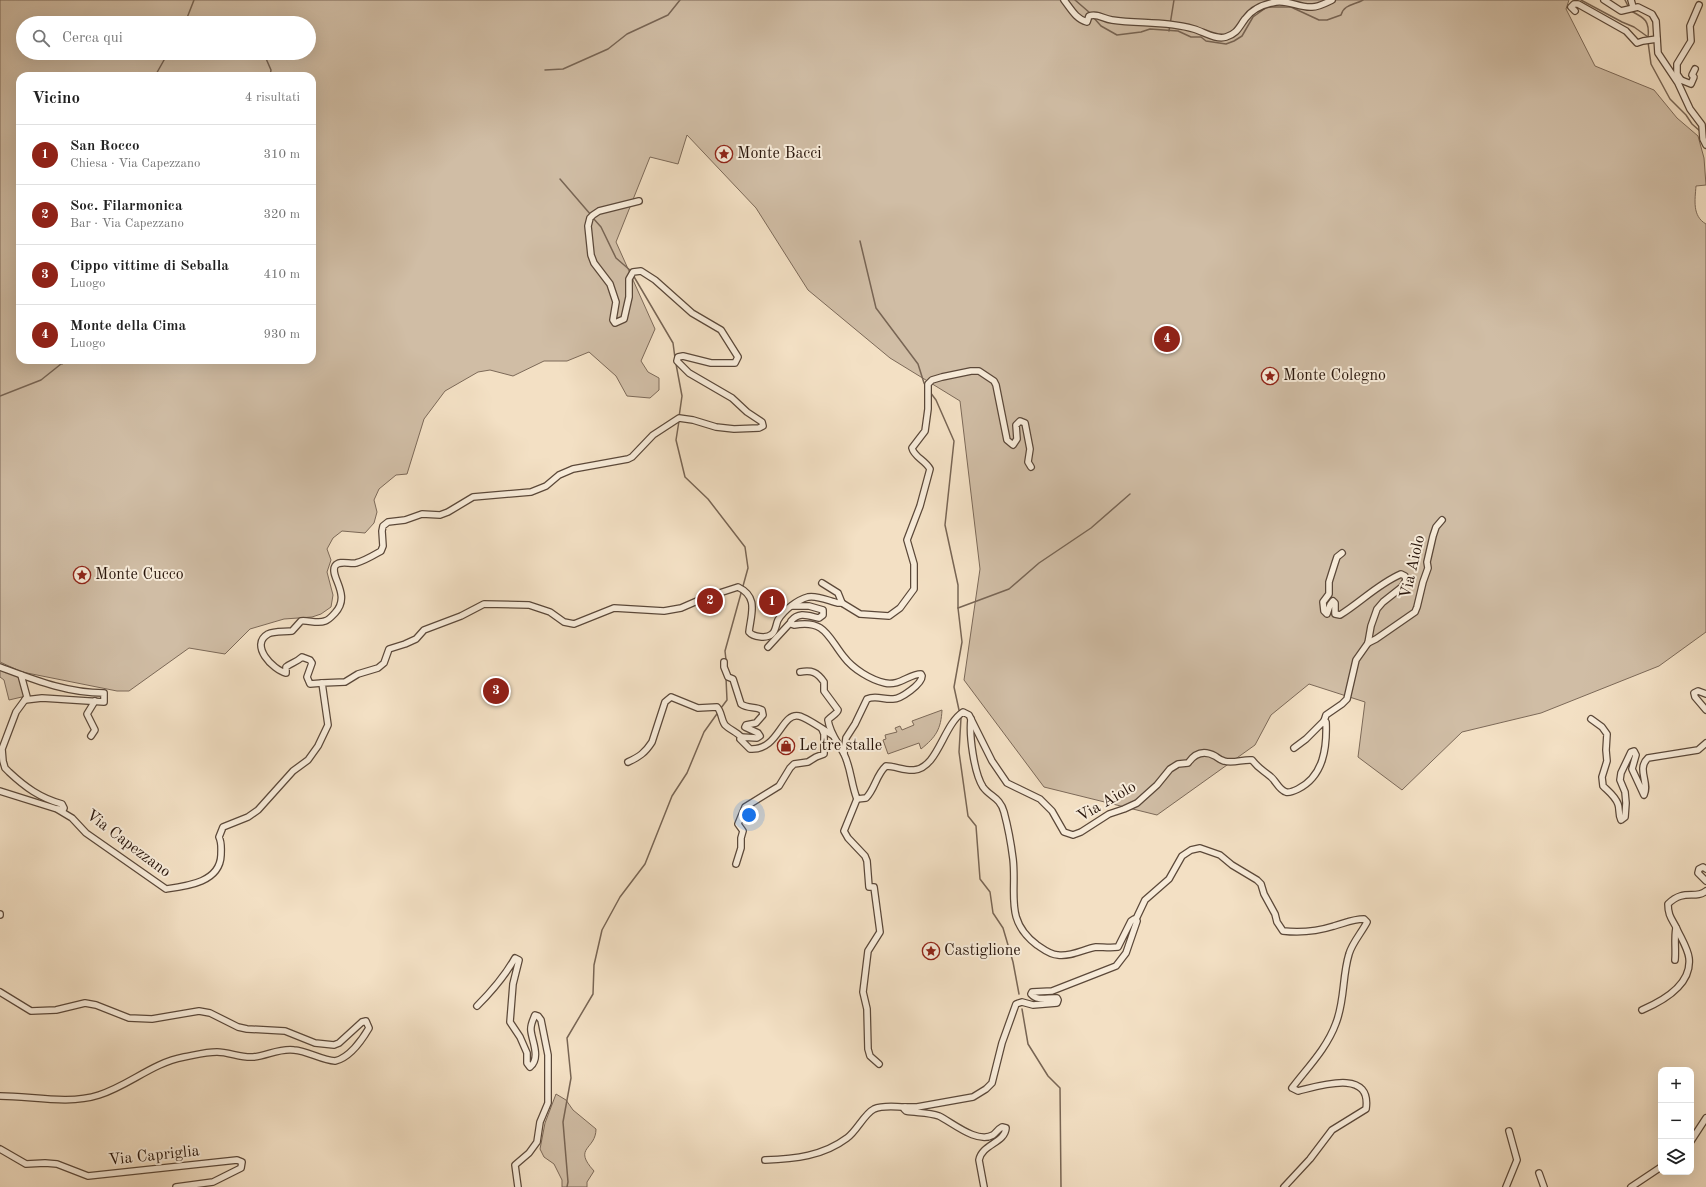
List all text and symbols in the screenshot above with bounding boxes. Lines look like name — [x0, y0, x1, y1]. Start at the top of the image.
search box — [16, 16, 316, 60]
icon: search — [30, 27, 52, 49]
text: Cerca qui — [62, 31, 123, 46]
text: Vicino — [32, 90, 80, 107]
text: 4 risultati — [245, 91, 300, 104]
text: San Rocco — [70, 139, 140, 154]
place icon: Monte Bacci — [714, 144, 734, 164]
place label: Monte Bacci — [737, 146, 822, 162]
text: 1 — [41, 148, 49, 161]
text: 310 m — [263, 148, 300, 161]
text: Chiesa · Via Capezzano — [70, 157, 200, 170]
text: Soc. Filarmonica — [70, 199, 183, 214]
text: 2 — [41, 208, 49, 221]
text: 320 m — [263, 208, 300, 221]
text: Bar · Via Capezzano — [70, 217, 184, 230]
text: Cippo vittime di Seballa — [70, 259, 229, 274]
text: 3 — [41, 268, 49, 281]
text: 410 m — [263, 268, 300, 281]
text: Luogo — [70, 277, 106, 290]
text: Monte della Cima — [70, 319, 186, 334]
pin: 4 — [1154, 324, 1180, 354]
text: 4 — [41, 328, 49, 341]
text: 930 m — [263, 328, 300, 341]
text: Luogo — [70, 337, 106, 350]
place icon: Monte Colegno — [1260, 366, 1280, 386]
place label: Monte Colegno — [1283, 368, 1386, 384]
street label: Via Aiolo — [1398, 533, 1428, 601]
place icon: Monte Cucco — [72, 565, 92, 585]
place label: Monte Cucco — [95, 567, 184, 583]
pin: 2 — [697, 586, 723, 616]
pin: 1 — [759, 587, 785, 617]
pin: 3 — [483, 676, 509, 706]
shop icon: Le tre stalle — [776, 736, 796, 756]
place label: Le tre stalle — [799, 738, 882, 754]
street label: Via Aiolo — [1075, 779, 1139, 825]
your location — [739, 805, 759, 825]
street label: Via Capezzano — [83, 807, 173, 881]
place icon: Castiglione — [921, 941, 941, 961]
place label: Castiglione — [944, 943, 1021, 959]
map controls — [1658, 1067, 1694, 1175]
button: + — [1658, 1067, 1694, 1103]
button: − — [1658, 1103, 1694, 1139]
button: layers — [1658, 1139, 1694, 1175]
street label: Via Capriglia — [108, 1143, 200, 1169]

